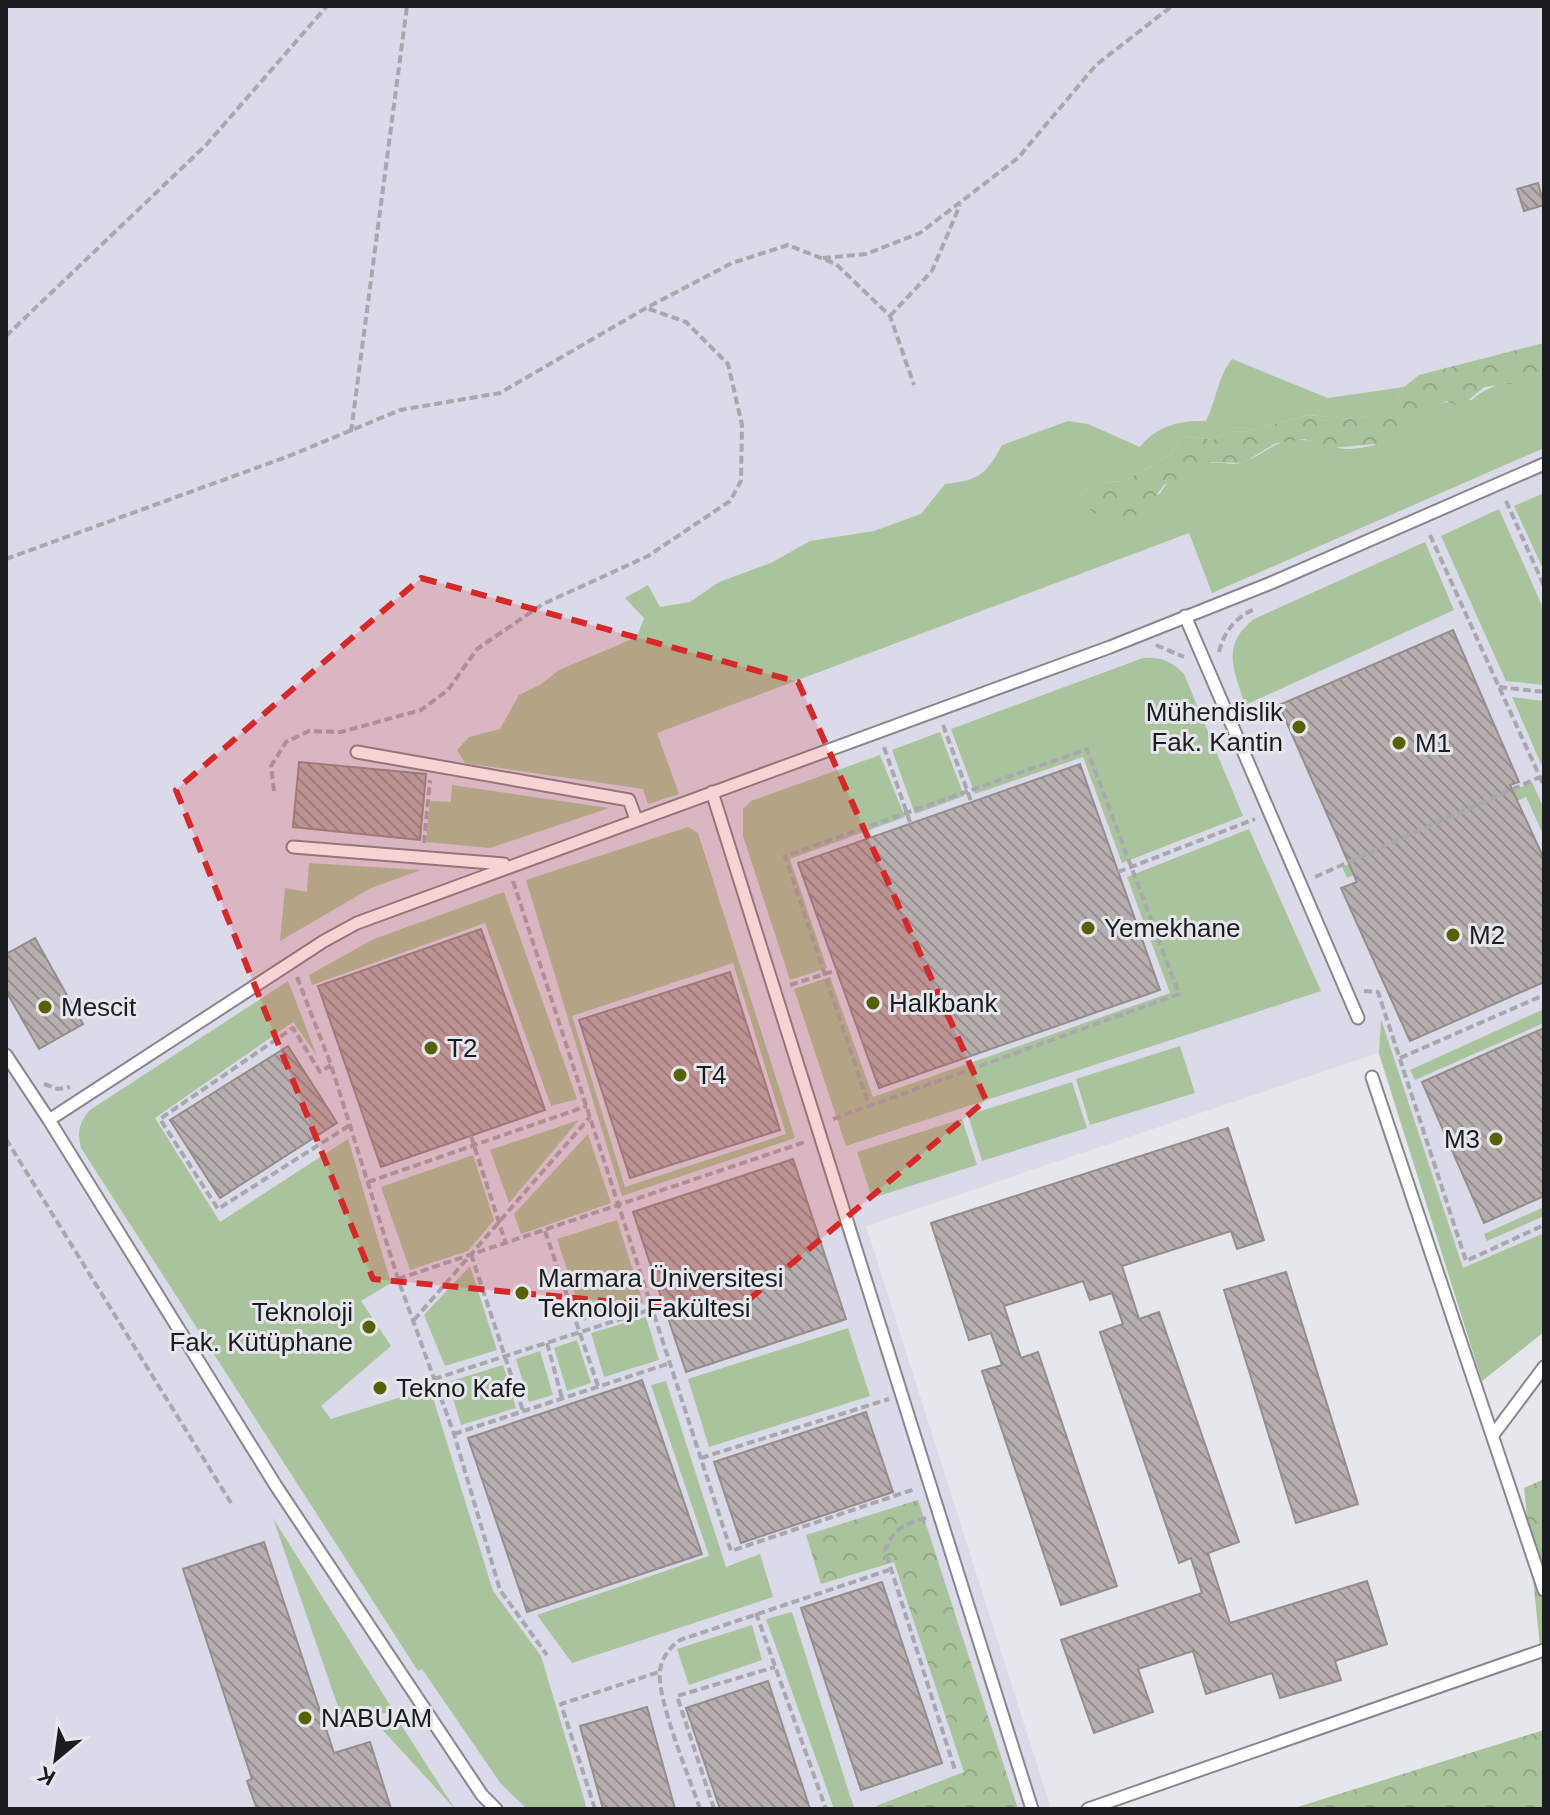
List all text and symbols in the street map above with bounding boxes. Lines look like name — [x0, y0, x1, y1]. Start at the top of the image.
place label: Mühendislik Fak. Kantin — [1146, 697, 1284, 757]
marker: Mühendislik Fak. Kantin — [1290, 718, 1308, 736]
place label: M1 — [1415, 728, 1451, 758]
marker: M1 — [1390, 734, 1408, 752]
place label: Yemekhane — [1104, 913, 1240, 943]
marker: Yemekhane — [1079, 919, 1097, 937]
place label: M2 — [1469, 920, 1505, 950]
marker: M2 — [1444, 926, 1462, 944]
place label: Halkbank — [889, 988, 998, 1018]
place label: Mescit — [61, 992, 137, 1022]
marker: Halkbank — [864, 994, 882, 1012]
marker: Mescit — [36, 998, 54, 1016]
place label: T2 — [447, 1033, 477, 1063]
marker: T2 — [422, 1039, 440, 1057]
place label: T4 — [696, 1060, 726, 1090]
marker: T4 — [671, 1066, 689, 1084]
place label: M3 — [1444, 1124, 1480, 1154]
marker: M3 — [1487, 1130, 1505, 1148]
place label: Marmara Üniversitesi Teknoloji Fakültesi — [538, 1263, 784, 1323]
marker: Marmara Üniversitesi Teknoloji Fakültesi — [513, 1284, 531, 1302]
place label: Teknoloji Fak. Kütüphane — [169, 1297, 353, 1357]
marker: Teknoloji Fak. Kütüphane — [360, 1318, 378, 1336]
place label: Tekno Kafe — [396, 1373, 526, 1403]
marker: Tekno Kafe — [371, 1379, 389, 1397]
place label: NABUAM — [321, 1703, 432, 1733]
marker: NABUAM — [296, 1709, 314, 1727]
north arrow — [16, 1719, 96, 1799]
text: K — [33, 1761, 60, 1791]

